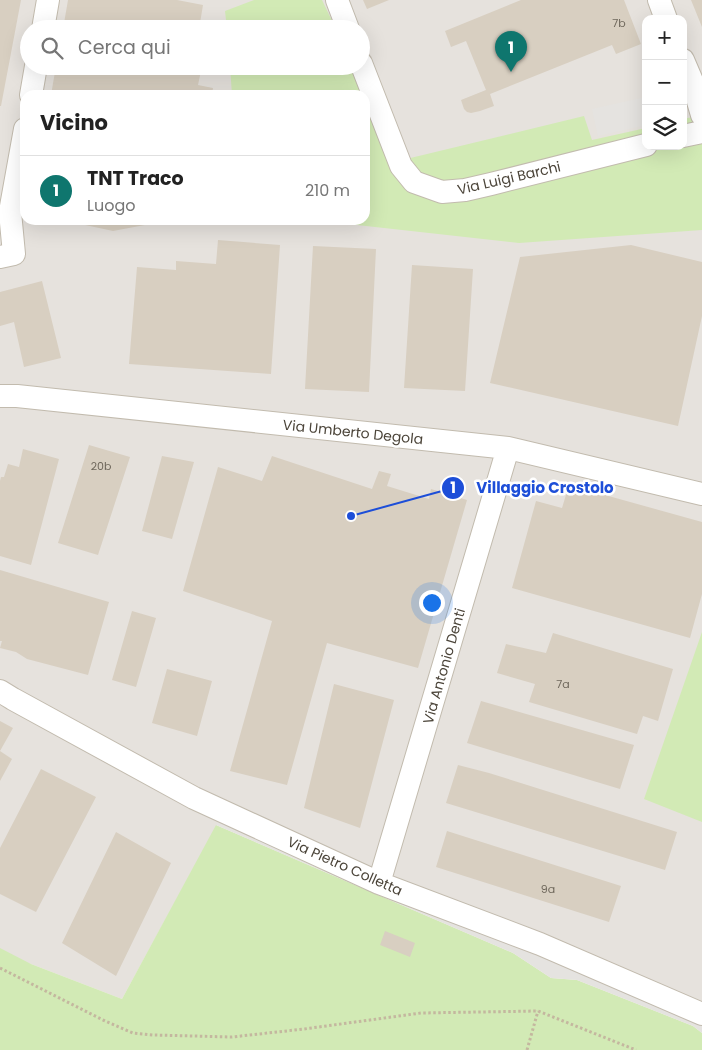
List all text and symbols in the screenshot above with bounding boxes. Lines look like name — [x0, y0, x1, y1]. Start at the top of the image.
house number: 7b — [612, 15, 626, 31]
map controls — [642, 15, 687, 150]
button: + — [642, 15, 687, 60]
search box — [20, 20, 370, 75]
pin: 1 — [495, 31, 527, 72]
icon: search — [38, 34, 66, 62]
text: Cerca qui — [78, 34, 171, 61]
button: − — [642, 60, 687, 105]
button: layers — [642, 105, 687, 150]
text: Vicino — [40, 108, 108, 137]
street label: Via Luigi Barchi — [455, 156, 563, 200]
text: TNT Traco — [87, 165, 184, 192]
text: 1 — [53, 179, 59, 202]
text: 210 m — [305, 179, 350, 202]
text: Luogo — [87, 194, 135, 217]
street label: Via Umberto Degola — [282, 415, 424, 449]
house number: 20b — [91, 458, 111, 474]
callout: Villaggio Crostolo — [441, 473, 623, 503]
text: 1 — [450, 477, 456, 498]
text: Villaggio Crostolo — [476, 477, 614, 498]
your location — [419, 590, 445, 616]
street label: Via Antonio Denti — [418, 606, 470, 726]
house number: 7a — [556, 676, 570, 692]
street label: Via Pietro Colletta — [284, 832, 406, 900]
house number: 9a — [541, 881, 555, 897]

